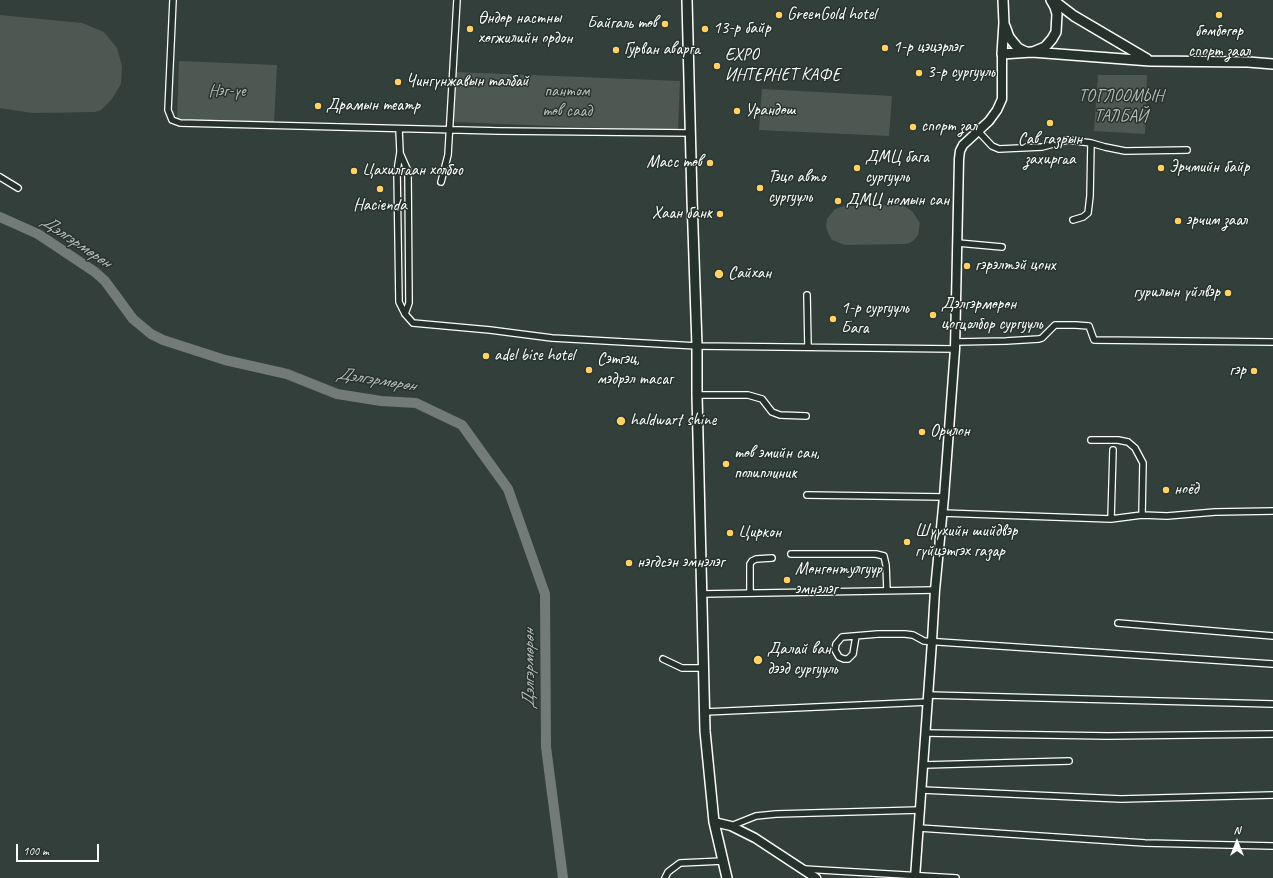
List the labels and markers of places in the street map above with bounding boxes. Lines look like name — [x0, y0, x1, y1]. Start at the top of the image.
place label: GreenGold hotel — [787, 5, 876, 25]
place label: Өндөр настны хөгжилийн ордон — [478, 9, 572, 49]
marker: GreenGold hotel — [774, 10, 784, 20]
marker: бөмбөгөр спорт заал — [1214, 10, 1224, 20]
place label: Байгаль төв — [587, 14, 657, 34]
marker: Байгаль төв — [660, 19, 670, 29]
place label: 13-р байр — [713, 19, 771, 39]
place label: бөмбөгөр спорт заал — [1188, 22, 1250, 62]
marker: Өндөр настны хөгжилийн ордон — [465, 24, 475, 34]
marker: 13-р байр — [700, 24, 710, 34]
place label: 1-р цэцэрлэг — [893, 38, 963, 58]
place label: Гурван аварга — [624, 40, 700, 60]
marker: 1-р цэцэрлэг — [880, 43, 890, 53]
marker: Гурван аварга — [611, 45, 621, 55]
place label: EXPO ИНТЕРНЕТ КАФЕ — [725, 46, 840, 86]
marker: EXPO ИНТЕРНЕТ КАФЕ — [712, 61, 722, 71]
place label: 3-р сургууль — [927, 63, 995, 83]
marker: 3-р сургууль — [914, 68, 924, 78]
place label: Чингүнжавын талбай — [406, 72, 529, 92]
marker: Чингүнжавын талбай — [393, 77, 403, 87]
place label: Драмын театр — [326, 96, 420, 116]
marker: Драмын театр — [313, 101, 323, 111]
place label: Урандөш — [745, 101, 795, 121]
marker: Урандөш — [732, 106, 742, 116]
place label: спорт зал — [921, 117, 977, 137]
marker: Сав газрын захиргаа — [1045, 118, 1055, 128]
marker: спорт зал — [908, 122, 918, 132]
place label: Сав газрын захиргаа — [1018, 130, 1082, 170]
place label: ДМЦ бага сургууль — [865, 148, 929, 188]
place label: Масс төв — [646, 153, 702, 173]
marker: Масс төв — [705, 158, 715, 168]
place label: Эрчмийн байр — [1169, 158, 1249, 178]
place label: Цахилгаан холбоо — [362, 161, 463, 181]
marker: ДМЦ бага сургууль — [852, 163, 862, 173]
marker: Эрчмийн байр — [1156, 163, 1166, 173]
marker: Цахилгаан холбоо — [349, 166, 359, 176]
place label: Тэцо авто сургууль — [768, 168, 825, 208]
marker: Тэцо авто сургууль — [755, 183, 765, 193]
marker: Hacienda — [375, 184, 385, 194]
place label: ДМЦ номын сан — [846, 191, 949, 211]
place label: Hacienda — [353, 196, 407, 216]
marker: ДМЦ номын сан — [833, 196, 843, 206]
place label: Хаан банк — [652, 204, 712, 224]
marker: Хаан банк — [715, 209, 725, 219]
place label: эрчим заал — [1186, 211, 1247, 231]
marker: эрчим заал — [1173, 216, 1183, 226]
place label: гэрэлтэй цонх — [975, 256, 1056, 276]
marker: гэрэлтэй цонх — [962, 261, 972, 271]
place label: Сайхан — [728, 264, 771, 284]
marker: Сайхан — [713, 268, 725, 280]
place label: гурилын үйлвэр — [1133, 283, 1220, 303]
marker: гурилын үйлвэр — [1223, 288, 1233, 298]
place label: Дэлгэрмөрөн цогцолбор сургууль — [941, 295, 1042, 335]
place label: 1-р сургууль Бага — [841, 299, 909, 339]
marker: Дэлгэрмөрөн цогцолбор сургууль — [928, 310, 938, 320]
marker: 1-р сургууль Бага — [828, 314, 838, 324]
place label: adel bise hotel — [494, 346, 575, 366]
place label: Сэтгэц, мэдрэл тасаг — [597, 350, 673, 390]
marker: adel bise hotel — [481, 351, 491, 361]
place label: гэр — [1229, 361, 1246, 381]
marker: Сэтгэц, мэдрэл тасаг — [584, 365, 594, 375]
marker: гэр — [1249, 366, 1259, 376]
place label: haldwart shine — [630, 411, 716, 431]
marker: haldwart shine — [615, 415, 627, 427]
place label: Орчлон — [930, 422, 970, 442]
marker: Орчлон — [917, 427, 927, 437]
place label: төв эмийн сан, полиплиник — [734, 444, 820, 484]
marker: төв эмийн сан, полиплиник — [721, 459, 731, 469]
place label: ноёд — [1174, 480, 1199, 500]
marker: ноёд — [1161, 485, 1171, 495]
place label: Шүүхийн шийдвэр гүйцэтгэх газар — [915, 522, 1017, 562]
place label: Циркон — [738, 523, 781, 543]
marker: Циркон — [725, 528, 735, 538]
marker: Шүүхийн шийдвэр гүйцэтгэх газар — [902, 537, 912, 547]
place label: нэгдсэн эмнэлэг — [637, 553, 724, 573]
marker: нэгдсэн эмнэлэг — [624, 558, 634, 568]
place label: Мөнгөнтулгуур эмнэлэг — [795, 560, 882, 600]
marker: Мөнгөнтулгуур эмнэлэг — [782, 575, 792, 585]
place label: Далай ван дээд сургууль — [767, 640, 837, 680]
marker: Далай ван дээд сургууль — [752, 654, 764, 666]

